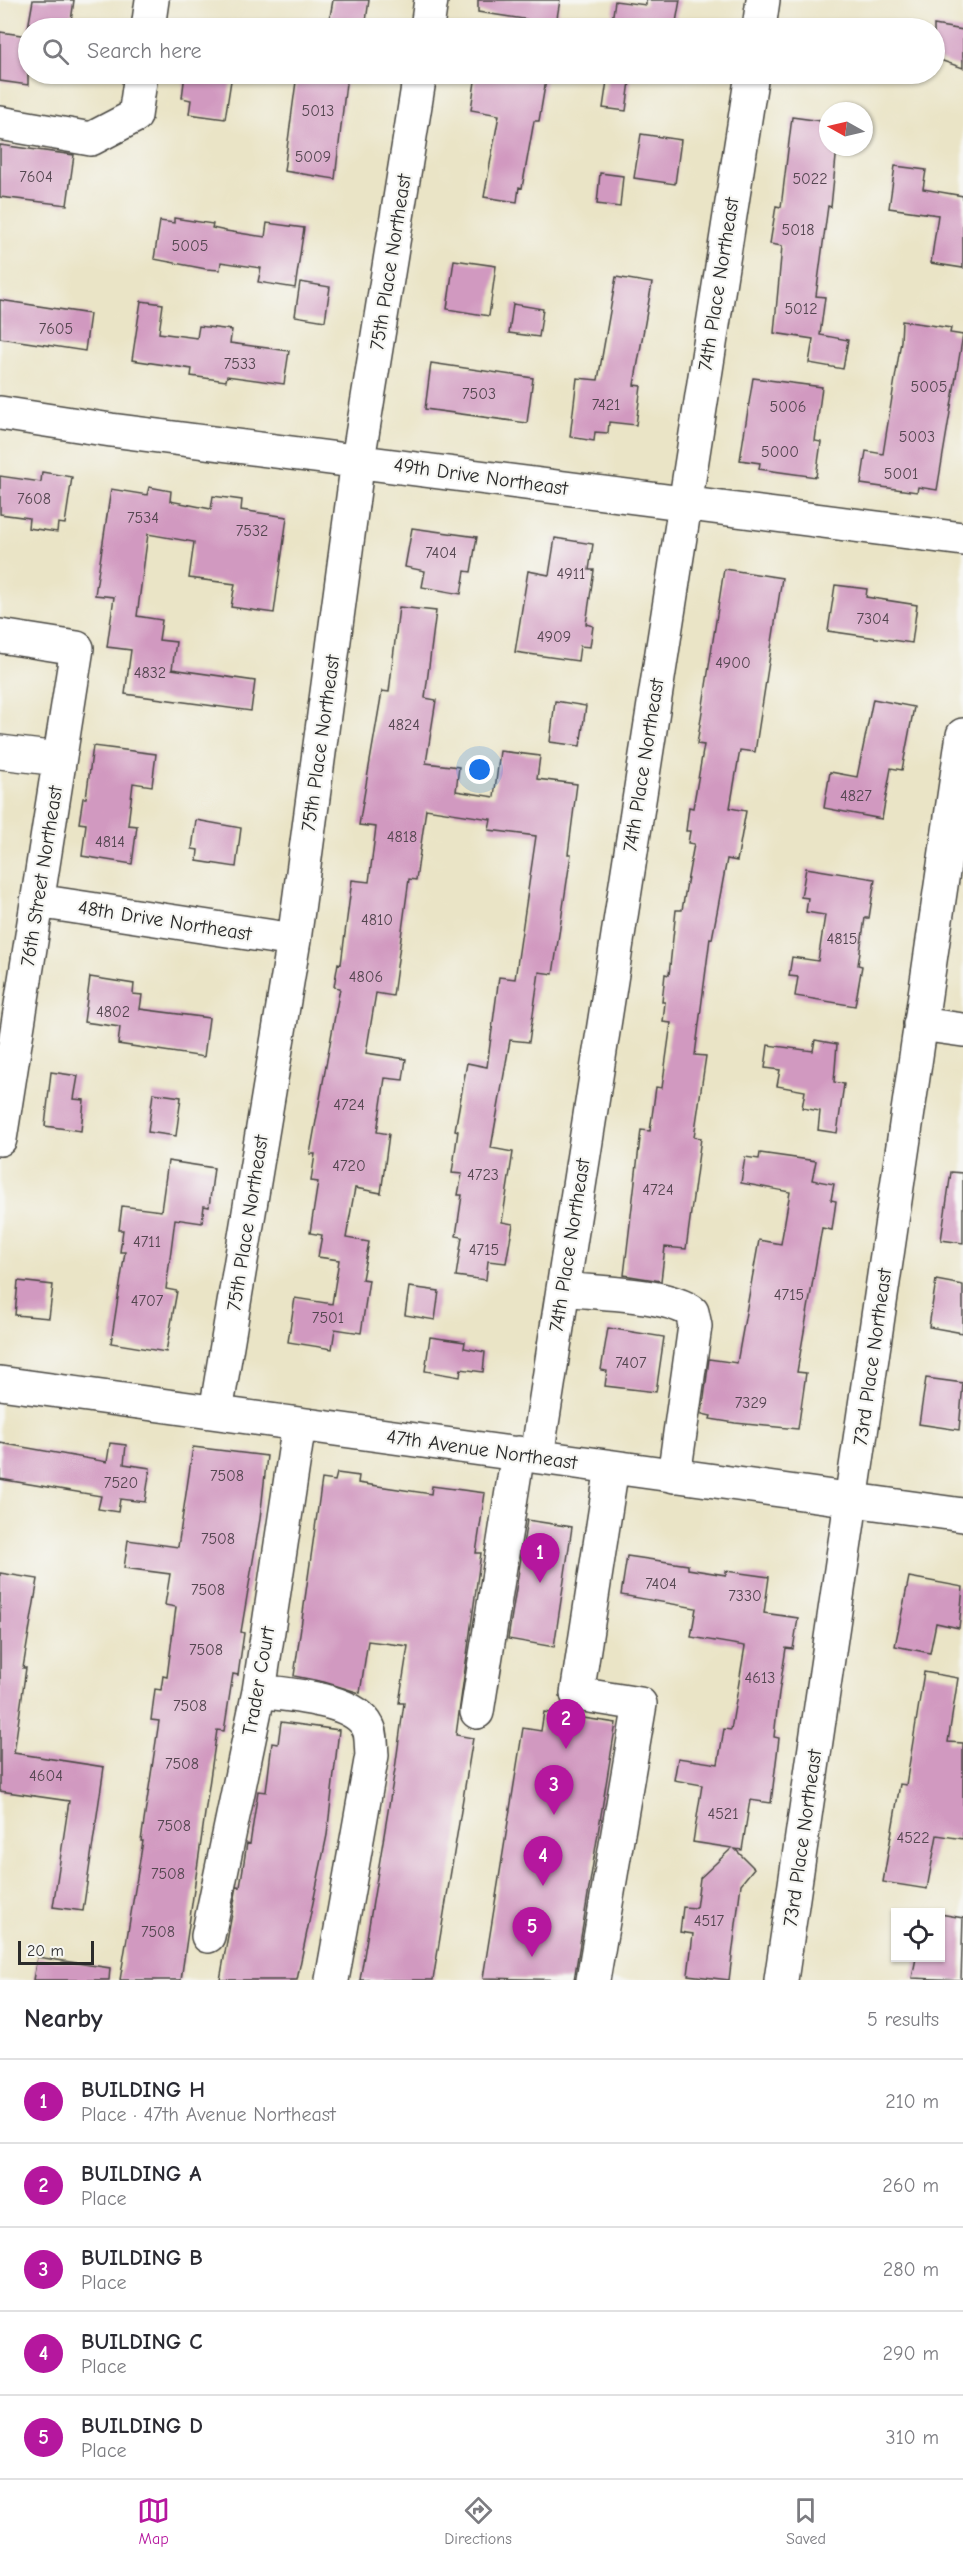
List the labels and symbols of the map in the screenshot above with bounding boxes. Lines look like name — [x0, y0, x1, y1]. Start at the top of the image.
house number: 5013 — [302, 102, 334, 120]
north arrow — [819, 102, 873, 156]
house number: 5009 — [295, 148, 331, 166]
house number: 7604 — [19, 168, 53, 186]
house number: 5022 — [792, 170, 828, 188]
street label: 75th Place Northeast — [365, 171, 416, 352]
street label: 74th Place Northeast — [693, 194, 744, 373]
house number: 5018 — [782, 221, 815, 239]
house number: 5005 — [172, 237, 208, 255]
house number: 5012 — [784, 300, 818, 318]
house number: 7605 — [39, 320, 73, 338]
house number: 7533 — [224, 355, 256, 373]
house number: 5005 — [911, 378, 947, 396]
house number: 7503 — [462, 385, 496, 403]
house number: 7421 — [592, 396, 620, 414]
house number: 5006 — [770, 398, 806, 416]
house number: 5003 — [899, 428, 935, 446]
house number: 5000 — [761, 443, 799, 461]
street label: 49th Drive Northeast — [392, 453, 571, 500]
house number: 5001 — [884, 465, 918, 483]
house number: 7608 — [17, 490, 51, 508]
house number: 7534 — [127, 509, 159, 527]
house number: 7532 — [236, 522, 268, 540]
house number: 7404 — [425, 544, 457, 562]
house number: 4911 — [557, 565, 585, 583]
house number: 7304 — [856, 610, 890, 628]
house number: 4909 — [537, 628, 571, 646]
street label: 75th Place Northeast — [297, 652, 344, 833]
house number: 4900 — [715, 654, 751, 672]
house number: 4832 — [134, 664, 166, 682]
street label: 74th Place Northeast — [618, 675, 669, 854]
house number: 4824 — [388, 716, 420, 734]
your location — [465, 755, 494, 784]
street label: 76th Street Northeast — [16, 783, 67, 968]
house number: 4827 — [840, 787, 872, 805]
house number: 4818 — [387, 828, 417, 846]
house number: 4814 — [95, 833, 125, 851]
street label: 48th Drive Northeast — [77, 895, 255, 946]
house number: 4810 — [361, 911, 393, 929]
house number: 4815 — [827, 930, 858, 948]
house number: 4806 — [349, 968, 383, 986]
house number: 4802 — [96, 1003, 130, 1021]
house number: 4724 — [333, 1096, 365, 1114]
street label: 75th Place Northeast — [222, 1132, 273, 1313]
street label: 74th Place Northeast — [544, 1155, 595, 1334]
house number: 4720 — [332, 1157, 366, 1175]
house number: 4723 — [467, 1166, 499, 1184]
house number: 4724 — [642, 1181, 674, 1199]
house number: 4711 — [133, 1233, 161, 1251]
house number: 4715 — [469, 1241, 499, 1259]
street label: 73rd Place Northeast — [849, 1266, 897, 1447]
house number: 4715 — [774, 1286, 804, 1304]
house number: 4707 — [131, 1292, 164, 1310]
house number: 7501 — [312, 1309, 344, 1327]
house number: 7407 — [615, 1354, 647, 1372]
house number: 7329 — [735, 1394, 767, 1412]
street label: 47th Avenue Northeast — [385, 1425, 580, 1474]
house number: 7508 — [210, 1467, 244, 1485]
house number: 7520 — [104, 1474, 138, 1492]
house number: 7508 — [201, 1530, 235, 1548]
pin: 1 — [520, 1534, 560, 1583]
house number: 7404 — [645, 1575, 677, 1593]
house number: 7508 — [191, 1581, 225, 1599]
house number: 7330 — [728, 1587, 762, 1605]
street label: Trader Court — [238, 1624, 280, 1737]
house number: 7508 — [189, 1641, 223, 1659]
house number: 4613 — [745, 1669, 775, 1687]
house number: 7508 — [173, 1697, 207, 1715]
pin: 2 — [546, 1700, 586, 1749]
street label: 73rd Place Northeast — [779, 1747, 827, 1928]
house number: 7508 — [165, 1755, 199, 1773]
pin: 3 — [534, 1766, 574, 1815]
house number: 4604 — [29, 1767, 63, 1785]
house number: 4521 — [707, 1805, 739, 1823]
house number: 7508 — [157, 1817, 191, 1835]
house number: 4522 — [896, 1829, 930, 1847]
pin: 4 — [524, 1836, 562, 1886]
house number: 7508 — [151, 1865, 185, 1883]
pin: 5 — [512, 1908, 552, 1957]
house number: 4517 — [694, 1912, 725, 1930]
house number: 7508 — [141, 1923, 175, 1941]
scale bar — [18, 1938, 94, 1966]

